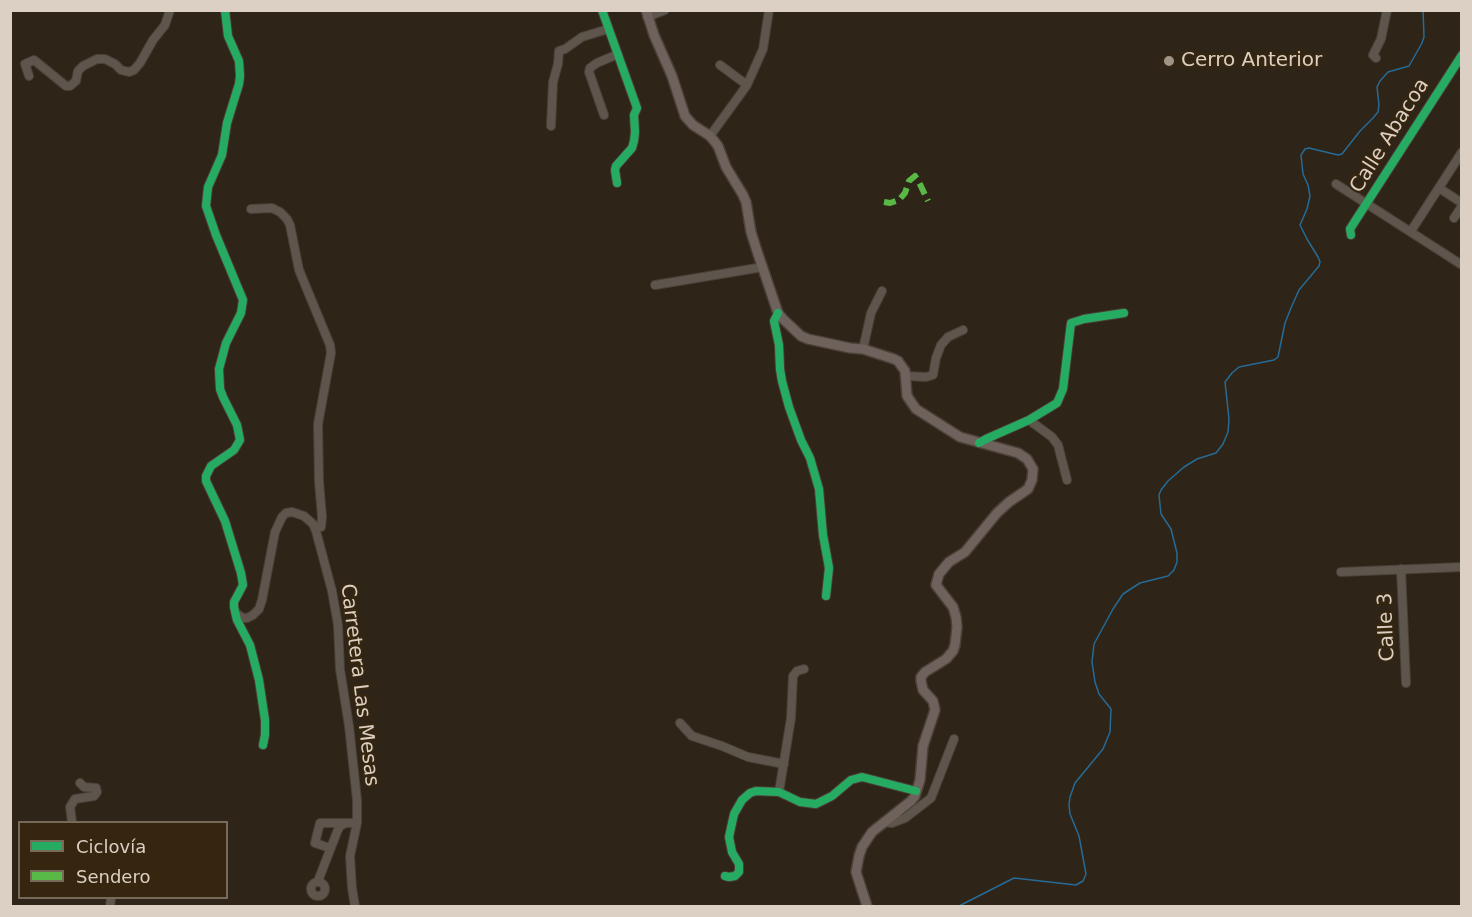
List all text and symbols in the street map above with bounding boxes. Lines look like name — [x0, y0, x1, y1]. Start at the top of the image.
place label: Cerro Anterior — [1181, 49, 1322, 73]
marker: Cerro Anterior — [1162, 54, 1176, 68]
street label: Calle Abacoa — [1345, 74, 1435, 198]
street label: Carretera Las Mesas — [335, 582, 383, 788]
street label: Calle 3 — [1374, 592, 1400, 662]
legend — [18, 821, 228, 899]
text: Ciclovía — [76, 836, 146, 857]
text: Sendero — [76, 866, 150, 887]

